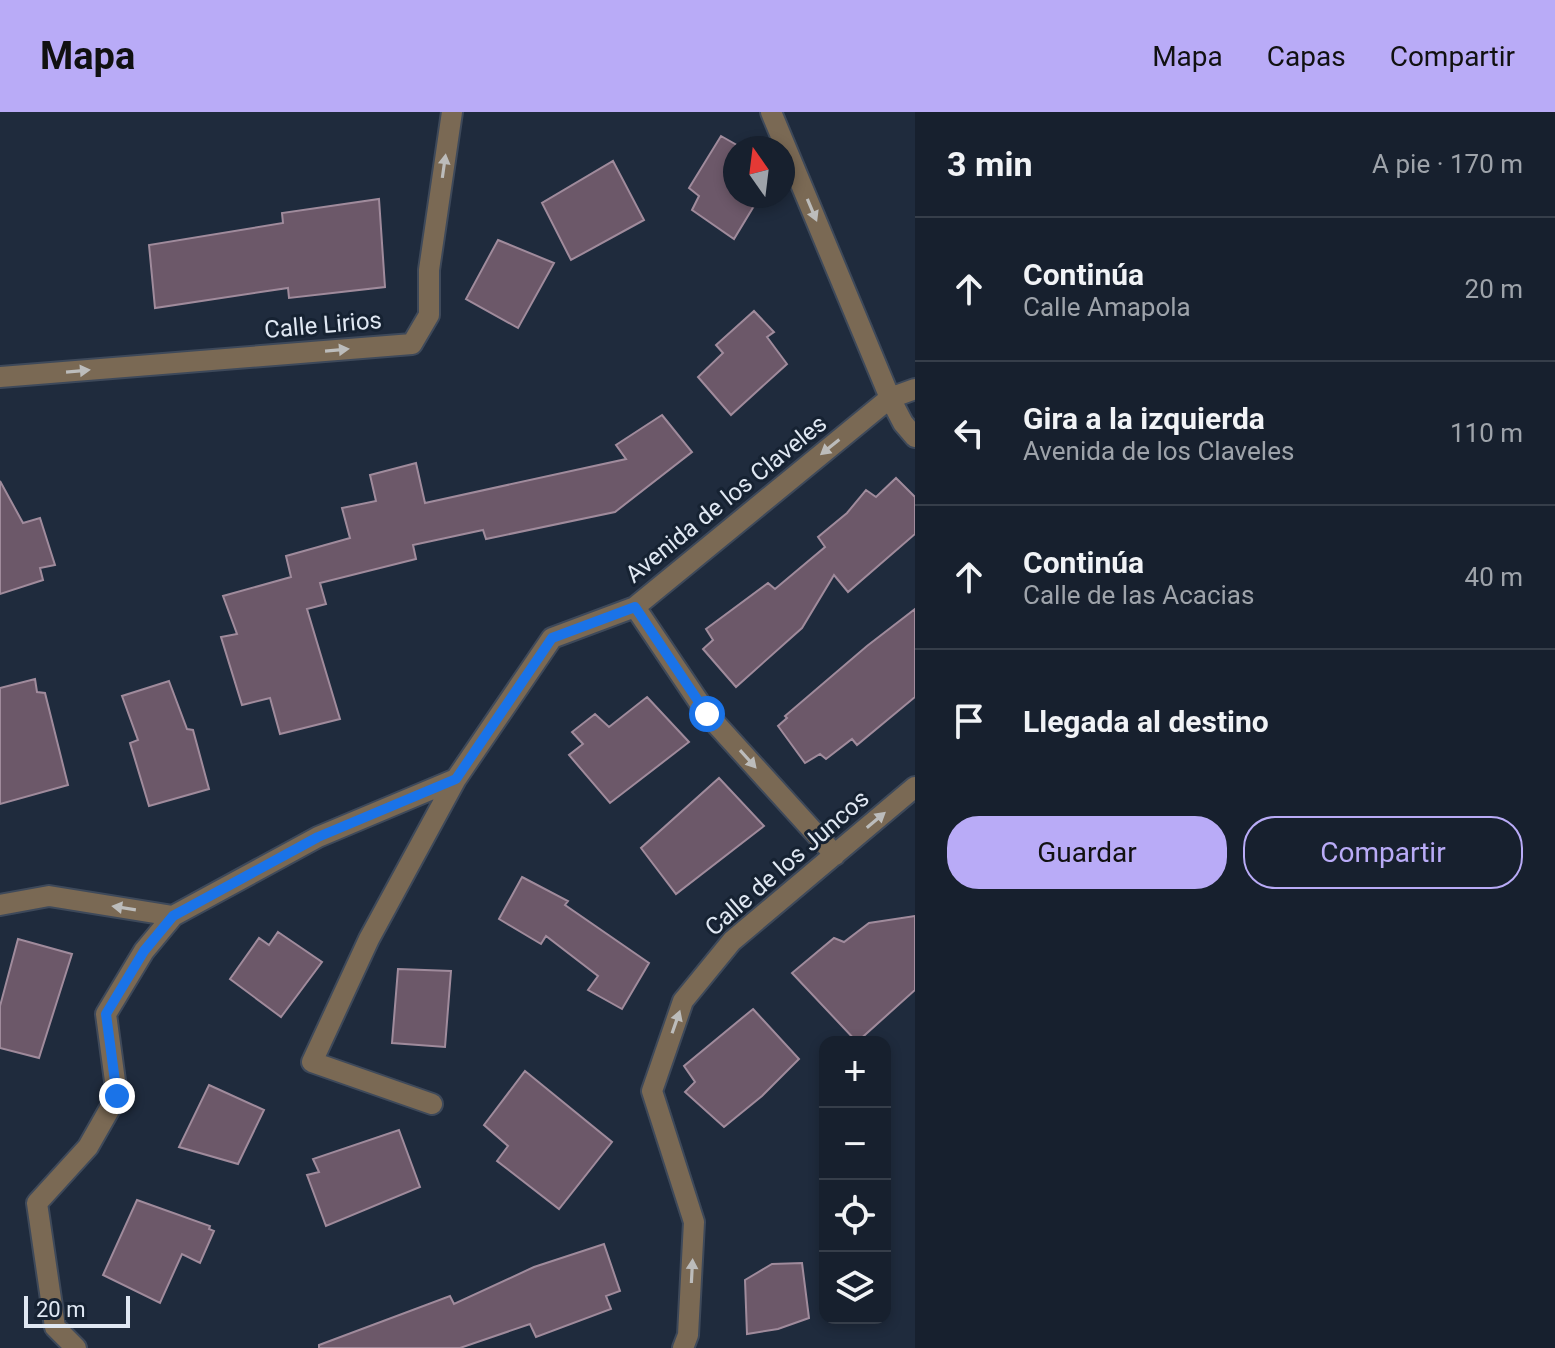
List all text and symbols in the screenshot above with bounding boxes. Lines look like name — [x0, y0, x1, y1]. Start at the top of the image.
text: Mapa — [40, 34, 135, 78]
text: Mapa — [1152, 40, 1223, 73]
text: Capas — [1267, 40, 1346, 73]
text: Compartir — [1390, 40, 1515, 73]
north arrow — [723, 136, 795, 208]
text: 3 min — [947, 144, 1032, 184]
text: A pie · 170 m — [1372, 149, 1523, 179]
one-way arrow — [438, 153, 451, 178]
one-way arrow — [805, 198, 818, 222]
text: Continúa — [1023, 257, 1144, 292]
icon: ahead — [947, 267, 991, 311]
text: 20 m — [1465, 274, 1523, 304]
text: Calle Amapola — [1023, 292, 1191, 322]
street label: Calle Lirios — [263, 306, 383, 344]
one-way arrow — [325, 343, 350, 356]
one-way arrow — [66, 364, 91, 377]
text: Gira a la izquierda — [1023, 401, 1265, 436]
street label: Avenida de los Claveles — [620, 409, 832, 589]
icon: left — [947, 411, 991, 455]
text: 110 m — [1450, 418, 1523, 448]
text: Avenida de los Claveles — [1023, 436, 1294, 466]
one-way arrow — [820, 438, 840, 455]
text: Continúa — [1023, 545, 1144, 580]
icon: ahead — [947, 555, 991, 599]
text: 40 m — [1465, 562, 1523, 592]
text: Calle de las Acacias — [1023, 580, 1254, 610]
route start — [689, 696, 725, 732]
icon: arrive — [947, 699, 991, 743]
text: Llegada al destino — [1023, 704, 1269, 739]
one-way arrow — [739, 750, 757, 769]
street label: Calle de los Juncos — [700, 784, 874, 942]
one-way arrow — [867, 811, 886, 829]
button: Guardar — [947, 816, 1227, 889]
button: Compartir — [1243, 816, 1523, 889]
one-way arrow — [111, 902, 136, 914]
one-way arrow — [670, 1009, 682, 1033]
map controls — [819, 1036, 891, 1324]
button: + — [819, 1036, 891, 1108]
route end — [99, 1078, 135, 1114]
button: − — [819, 1108, 891, 1180]
button: locate — [819, 1180, 891, 1252]
button: layers — [819, 1252, 891, 1324]
one-way arrow — [685, 1258, 698, 1283]
scale bar — [24, 1292, 130, 1328]
text: 20 m — [36, 1297, 85, 1322]

